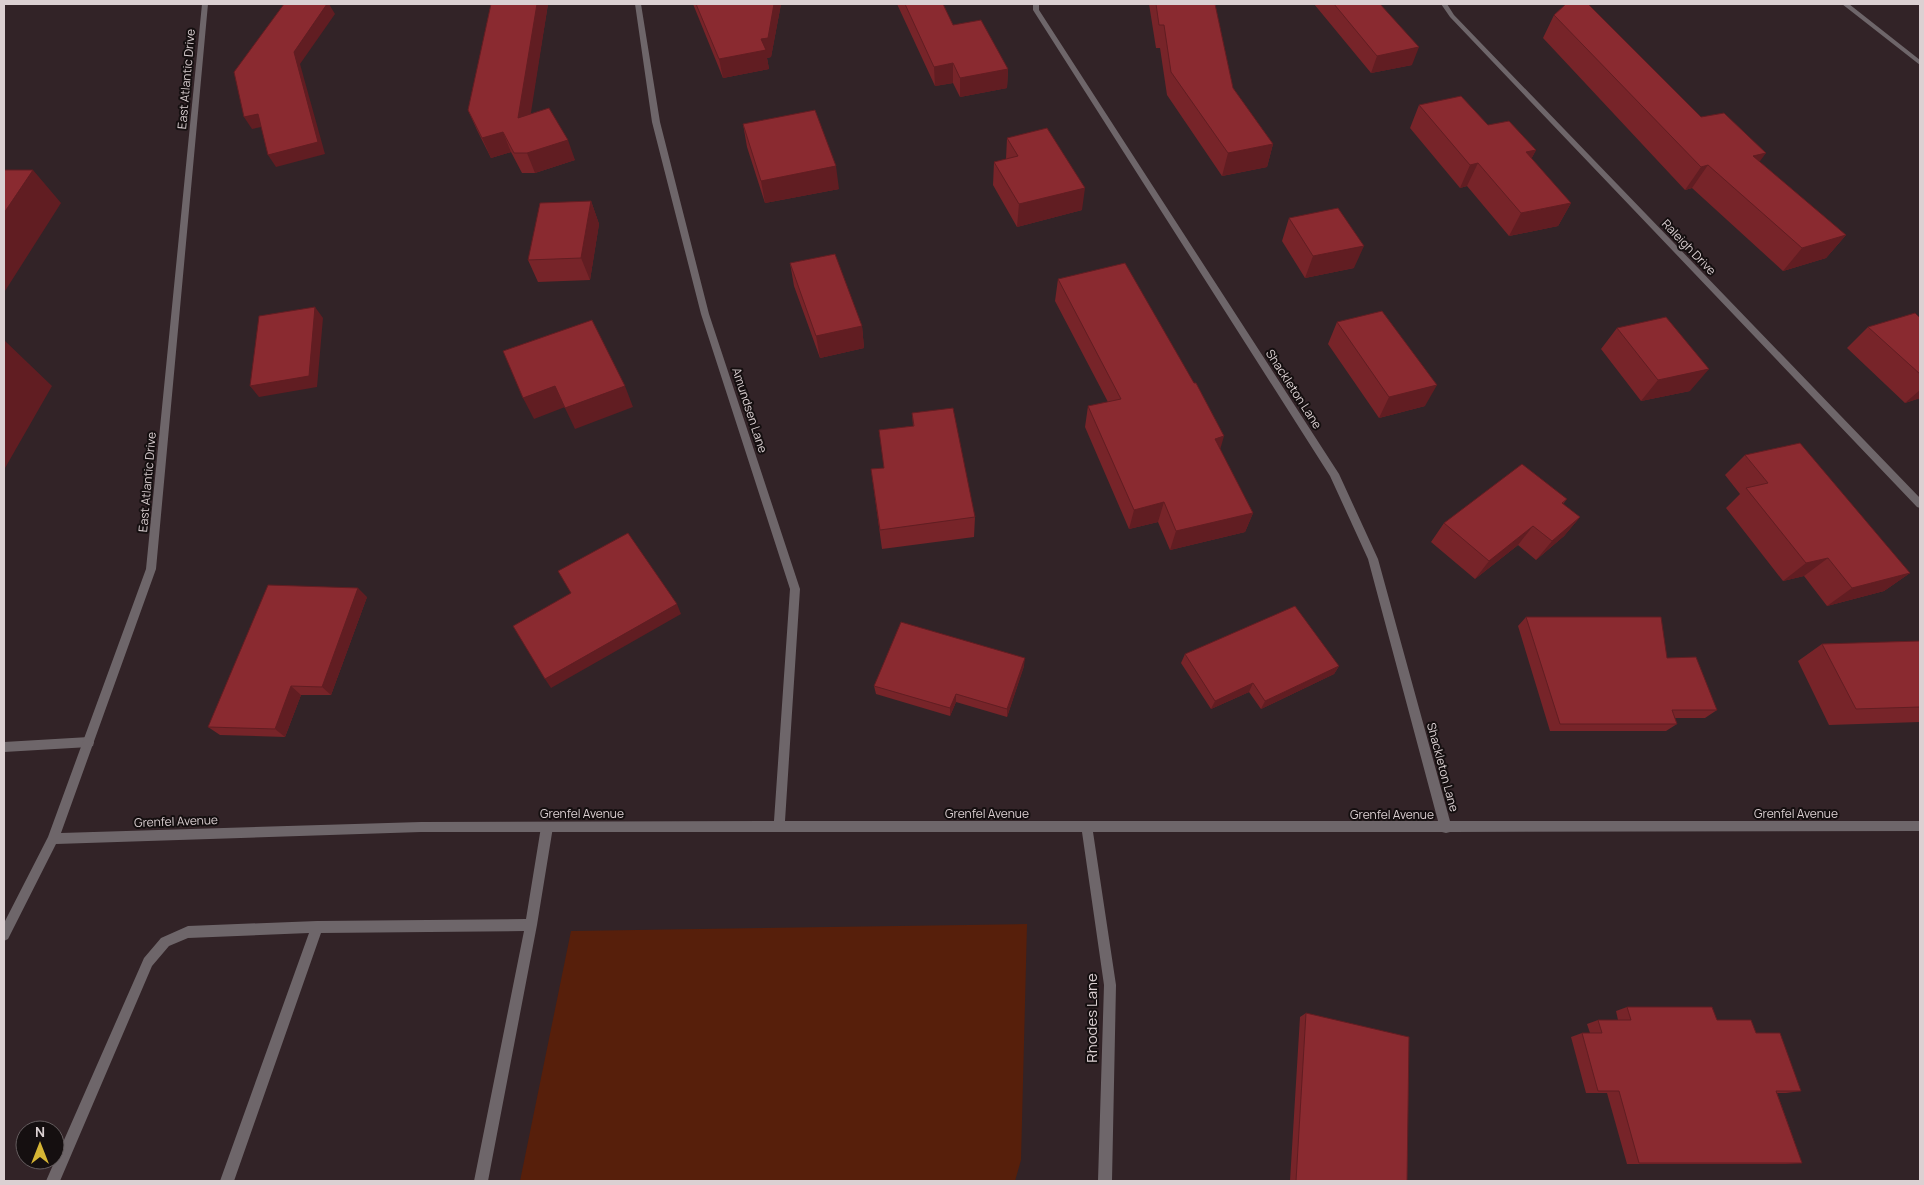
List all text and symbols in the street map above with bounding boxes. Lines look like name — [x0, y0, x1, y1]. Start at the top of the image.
street label: East Atlantic Drive — [173, 28, 199, 130]
street label: Raleigh Drive — [1658, 215, 1720, 279]
street label: Shackleton Lane — [1262, 346, 1326, 432]
street label: Amundsen Lane — [728, 365, 772, 455]
street label: East Atlantic Drive — [134, 431, 160, 533]
street label: Shackleton Lane — [1423, 721, 1463, 813]
street label: Grenfel Avenue — [540, 805, 624, 822]
street label: Grenfel Avenue — [945, 805, 1029, 822]
street label: Grenfel Avenue — [1754, 805, 1838, 822]
street label: Grenfel Avenue — [1350, 806, 1434, 823]
street label: Grenfel Avenue — [134, 811, 218, 831]
street label: Rhodes Lane — [1081, 973, 1102, 1063]
north arrow — [15, 1120, 65, 1170]
text: N — [35, 1122, 45, 1141]

